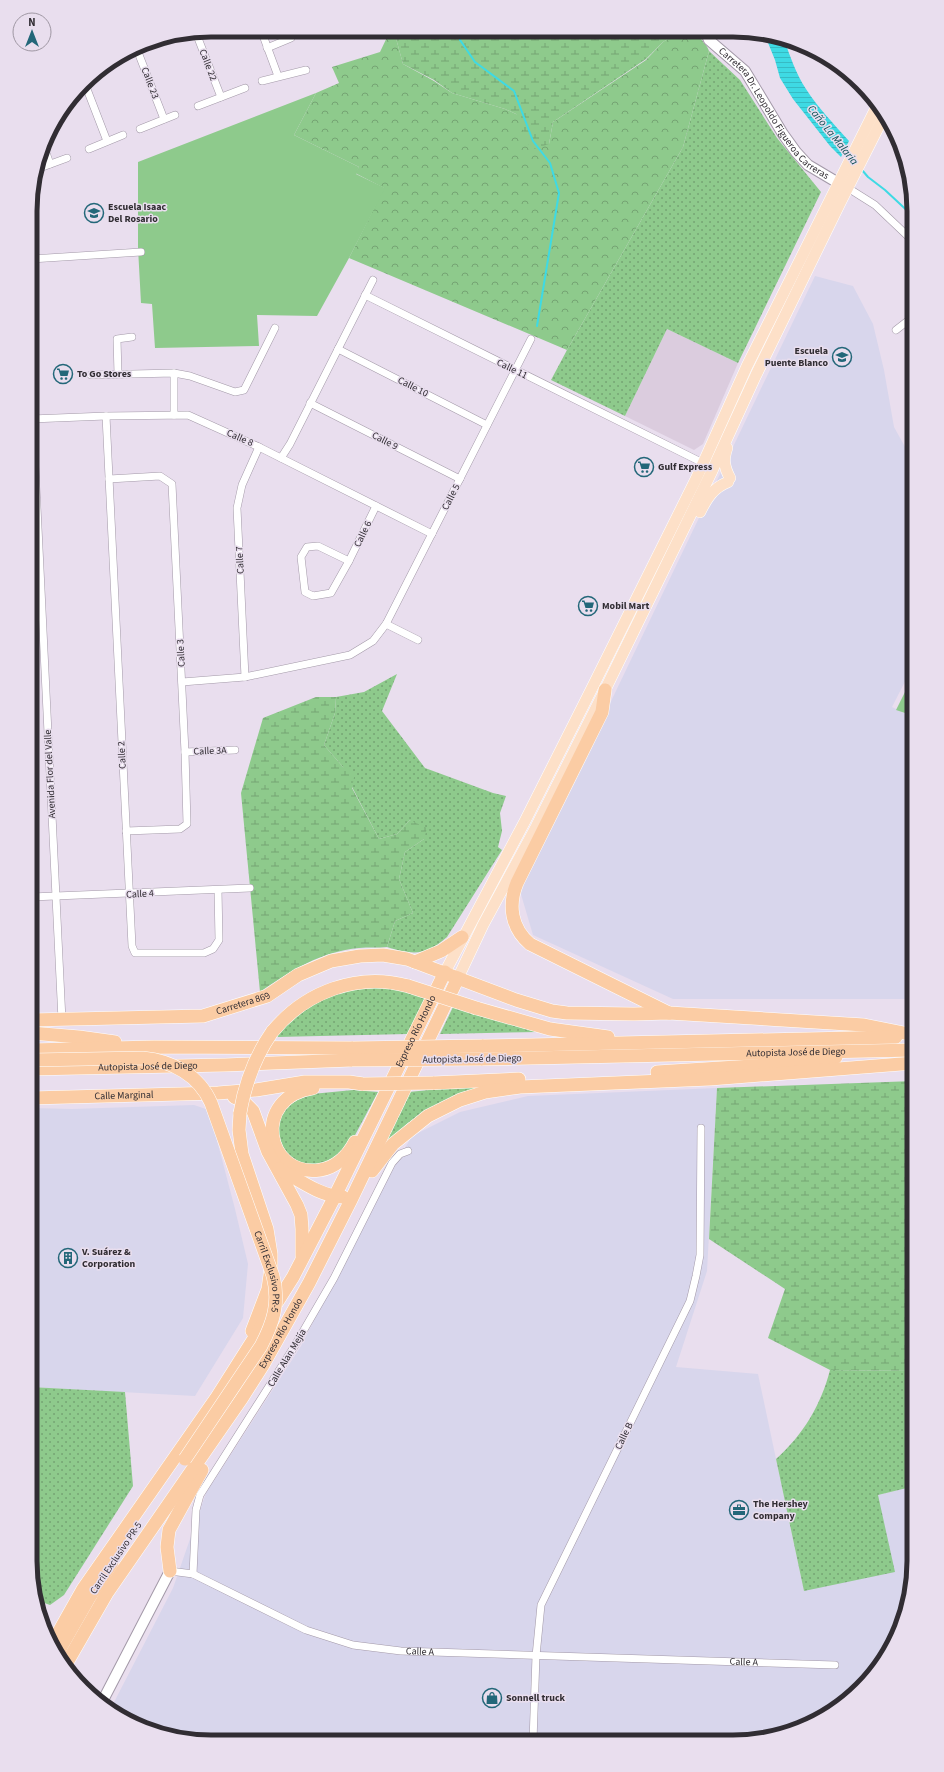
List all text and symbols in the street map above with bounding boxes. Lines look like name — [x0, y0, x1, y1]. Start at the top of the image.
north arrow — [12, 12, 52, 52]
text: N — [28, 15, 36, 30]
street label: Carretera Dr. Leopoldo Figueroa Carreras — [715, 44, 832, 183]
street label: Calle 22 — [196, 47, 220, 83]
street label: Calle 23 — [138, 65, 162, 101]
water label: Caño La Malaria — [804, 102, 862, 168]
place label: Escuela Isaac Del Rosario — [108, 200, 167, 226]
school or university icon: Escuela Isaac Del Rosario — [83, 202, 105, 224]
place label: Escuela Puente Blanco — [765, 344, 828, 370]
school or university icon: Escuela Puente Blanco — [831, 346, 853, 368]
street label: Calle 11 — [494, 356, 530, 382]
supermarket icon: To Go Stores — [52, 363, 74, 385]
place label: To Go Stores — [77, 367, 132, 381]
street label: Calle 10 — [395, 373, 431, 401]
street label: Calle 8 — [224, 426, 256, 450]
street label: Calle 9 — [369, 428, 401, 454]
supermarket icon: Gulf Express — [633, 456, 655, 478]
place label: Gulf Express — [658, 460, 713, 474]
street label: Calle 5 — [438, 481, 464, 513]
street label: Calle 6 — [351, 518, 375, 550]
street label: Calle 7 — [232, 546, 248, 574]
supermarket icon: Mobil Mart — [577, 595, 599, 617]
place label: Mobil Mart — [602, 599, 649, 613]
street label: Calle 3 — [173, 639, 189, 667]
street label: Avenida Flor del Valle — [41, 729, 59, 819]
street label: Calle 2 — [114, 741, 130, 769]
street label: Calle 3A — [193, 743, 227, 759]
street label: Calle 4 — [126, 886, 154, 902]
street label: Carretera 869 — [214, 989, 273, 1019]
street label: Expreso Río Hondo — [392, 993, 440, 1070]
street label: Autopista José de Diego — [746, 1044, 846, 1060]
street label: Autopista José de Diego — [422, 1051, 522, 1067]
street label: Autopista José de Diego — [98, 1059, 198, 1075]
street label: Calle Marginal — [94, 1088, 154, 1103]
street label: Carril Exclusivo PR-5 — [250, 1229, 283, 1314]
place label: V. Suárez & Corporation — [81, 1245, 136, 1271]
building icon: V. Suárez & Corporation — [57, 1247, 79, 1269]
street label: Expreso Río Hondo — [255, 1295, 306, 1371]
street label: Calle Alan Mejía — [264, 1326, 310, 1390]
street label: Calle B — [611, 1420, 637, 1452]
place label: The Hershey Company — [753, 1497, 809, 1523]
office icon: The Hershey Company — [728, 1499, 750, 1521]
street label: Carril Exclusivo PR-5 — [87, 1519, 145, 1597]
street label: Calle A — [406, 1644, 435, 1659]
street label: Calle A — [729, 1655, 759, 1670]
shop icon: Sonnell truck — [481, 1687, 503, 1709]
place label: Sonnell truck — [506, 1691, 566, 1705]

